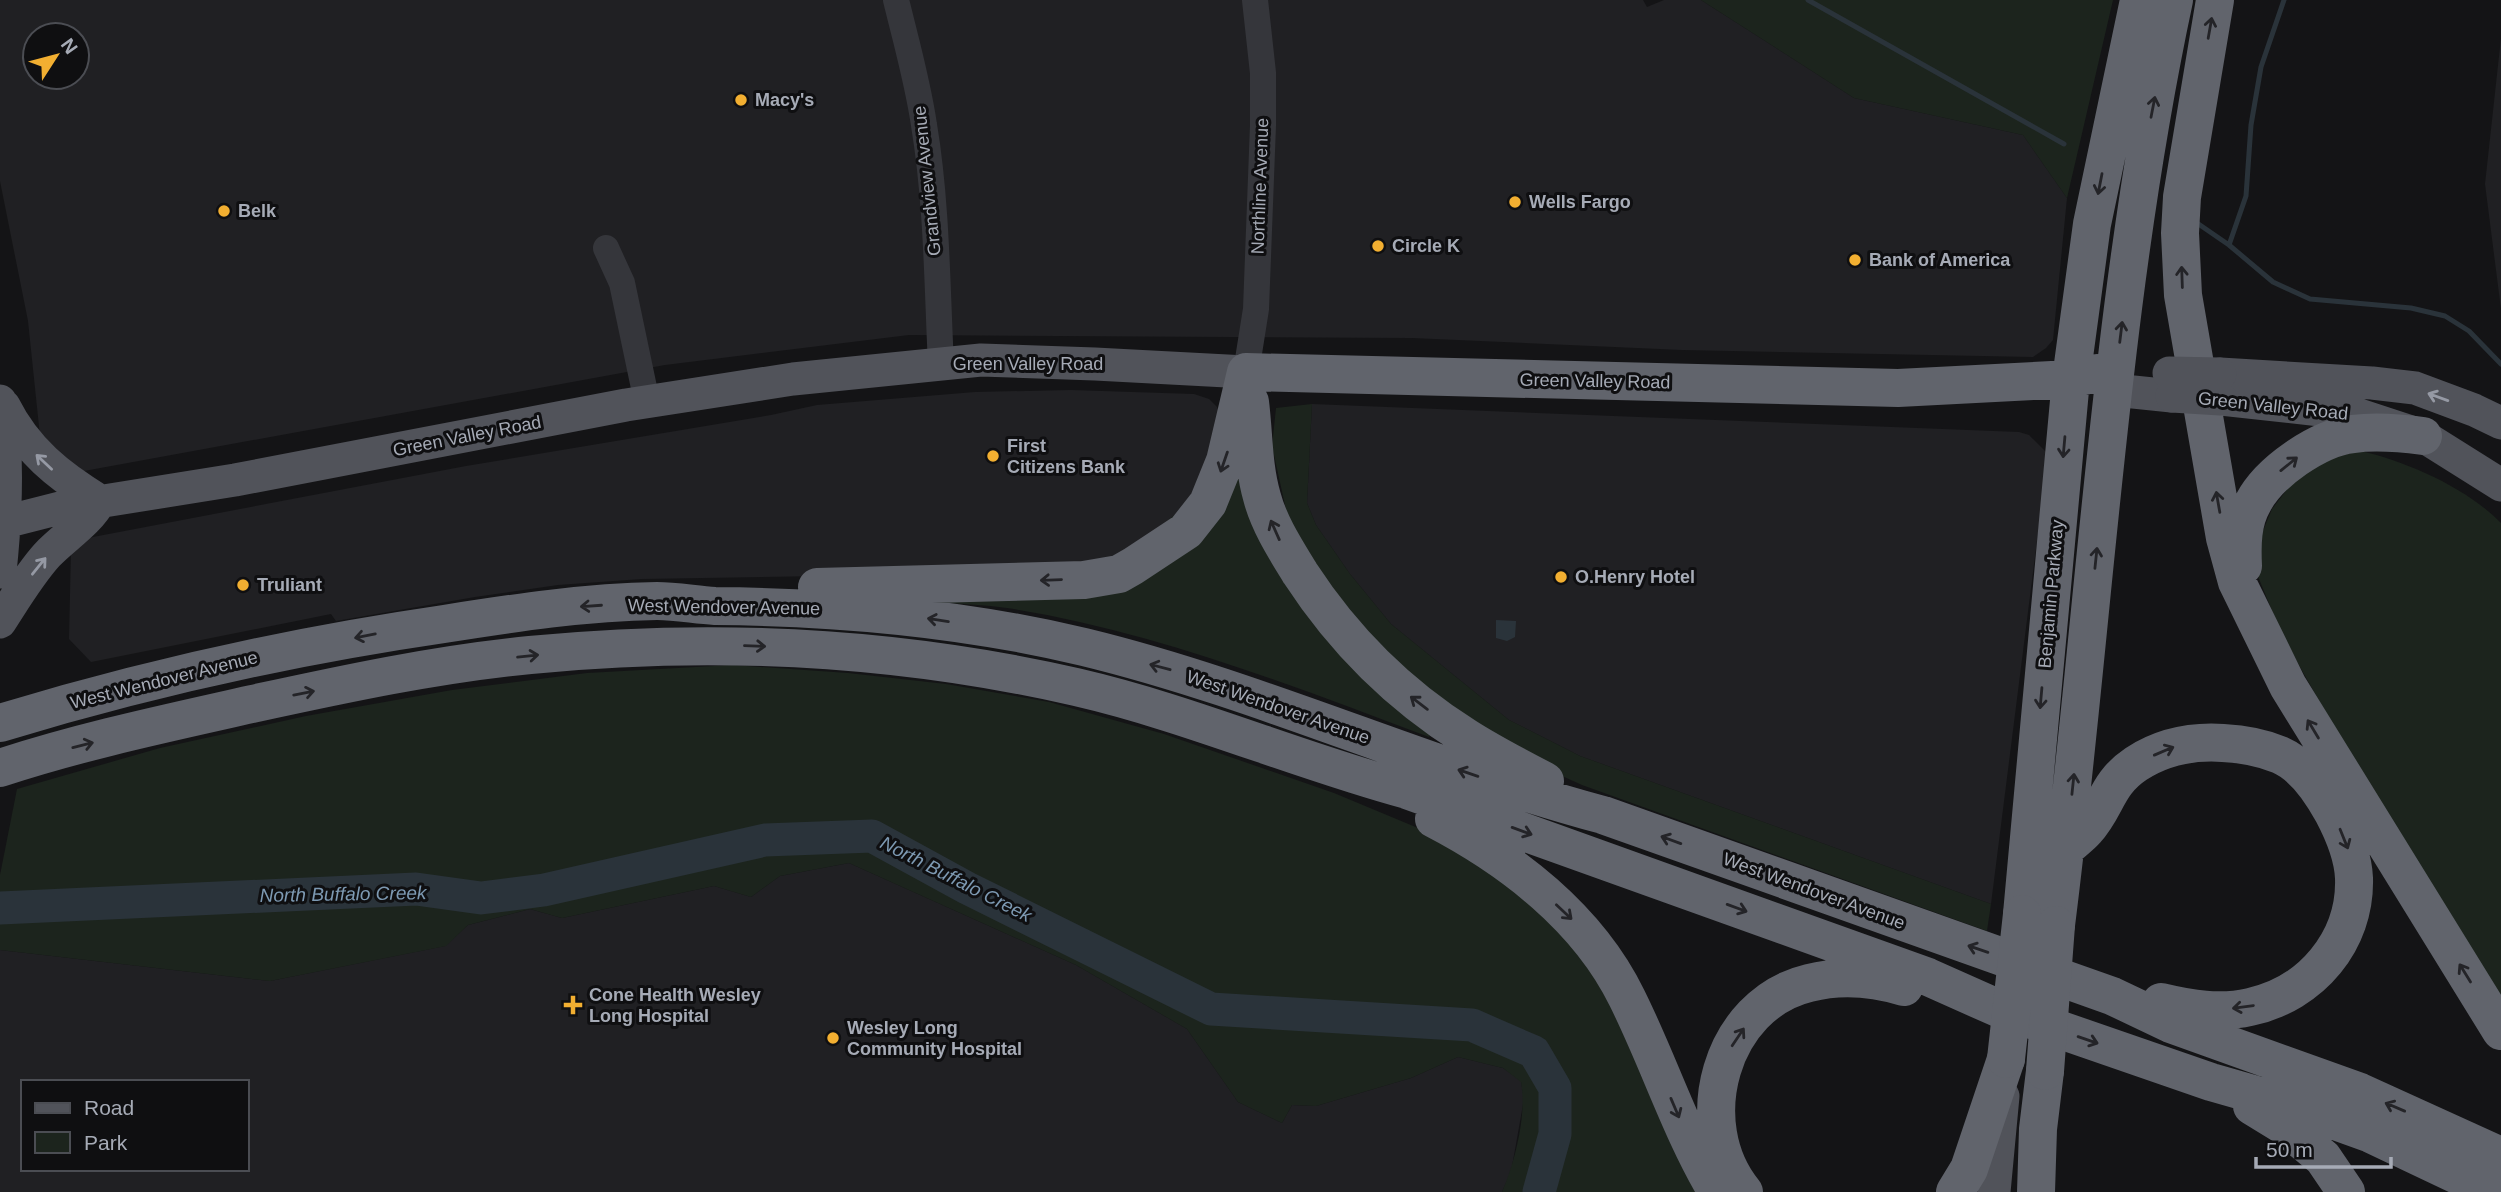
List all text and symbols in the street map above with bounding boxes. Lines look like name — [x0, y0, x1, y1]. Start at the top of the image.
one-way arrow — [2204, 17, 2217, 39]
north arrow — [21, 21, 91, 91]
text: N — [57, 35, 82, 58]
place label: Macy's — [755, 90, 814, 110]
marker: Macy's — [733, 92, 749, 108]
one-way arrow — [2146, 96, 2160, 119]
street label: Grandview Avenue — [909, 105, 945, 257]
street label: Northline Avenue — [1248, 117, 1272, 255]
one-way arrow — [2093, 172, 2107, 195]
place label: Wells Fargo — [1529, 192, 1631, 212]
marker: Wells Fargo — [1507, 194, 1523, 210]
place label: Belk — [238, 201, 277, 221]
marker: Belk — [216, 203, 232, 219]
place label: Circle K — [1392, 236, 1460, 256]
marker: Circle K — [1370, 238, 1386, 254]
place label: Bank of America — [1869, 250, 2011, 270]
marker: Bank of America — [1847, 252, 1863, 268]
one-way arrow — [2175, 266, 2189, 289]
one-way arrow — [2115, 321, 2128, 344]
street label: Green Valley Road — [953, 354, 1103, 374]
street label: Green Valley Road — [1519, 370, 1671, 392]
street label: Green Valley Road — [2197, 388, 2349, 424]
one-way arrow — [2427, 390, 2449, 403]
street label: Green Valley Road — [391, 412, 543, 460]
one-way arrow — [2058, 435, 2071, 457]
place label: First Citizens Bank — [1007, 436, 1126, 477]
marker: First Citizens Bank — [985, 448, 1001, 464]
one-way arrow — [1217, 451, 1229, 473]
one-way arrow — [35, 454, 53, 470]
one-way arrow — [2280, 456, 2298, 472]
one-way arrow — [2211, 491, 2224, 514]
street label: Benjamin Parkway — [2035, 519, 2067, 669]
one-way arrow — [1268, 520, 1281, 541]
one-way arrow — [2090, 547, 2103, 570]
one-way arrow — [31, 557, 47, 575]
place label: O.Henry Hotel — [1575, 567, 1695, 587]
marker: O.Henry Hotel — [1553, 569, 1569, 585]
one-way arrow — [1040, 574, 1063, 587]
place label: Truliant — [257, 575, 322, 595]
marker: Truliant — [235, 577, 251, 593]
street label: West Wendover Avenue — [628, 595, 820, 619]
one-way arrow — [580, 600, 603, 613]
one-way arrow — [927, 613, 950, 626]
one-way arrow — [354, 630, 377, 643]
one-way arrow — [744, 639, 767, 652]
street label: West Wendover Avenue — [68, 647, 260, 713]
one-way arrow — [516, 649, 539, 662]
one-way arrow — [1149, 660, 1172, 673]
street label: West Wendover Avenue — [1184, 666, 1372, 748]
one-way arrow — [292, 686, 315, 700]
one-way arrow — [2035, 686, 2048, 708]
one-way arrow — [1410, 696, 1429, 711]
one-way arrow — [2306, 719, 2319, 740]
one-way arrow — [71, 738, 93, 751]
one-way arrow — [2153, 744, 2174, 757]
one-way arrow — [1457, 766, 1479, 778]
one-way arrow — [2066, 774, 2079, 796]
one-way arrow — [1511, 826, 1533, 839]
one-way arrow — [2339, 828, 2352, 849]
water label: North Buffalo Creek — [877, 832, 1036, 927]
one-way arrow — [1661, 832, 1683, 845]
street label: West Wendover Avenue — [1720, 849, 1908, 933]
water label: North Buffalo Creek — [259, 882, 428, 906]
one-way arrow — [1725, 903, 1747, 915]
one-way arrow — [1555, 904, 1573, 920]
one-way arrow — [1967, 942, 1989, 954]
one-way arrow — [2457, 964, 2472, 983]
place label: Cone Health Wesley Long Hospital — [589, 985, 761, 1026]
marker: Cone Health Wesley Long Hospital — [563, 995, 583, 1015]
one-way arrow — [2232, 1001, 2255, 1014]
place label: Wesley Long Community Hospital — [847, 1018, 1022, 1059]
one-way arrow — [1730, 1028, 1745, 1047]
marker: Wesley Long Community Hospital — [825, 1030, 841, 1046]
one-way arrow — [2076, 1035, 2098, 1047]
legend — [21, 1080, 248, 1171]
text: Road — [84, 1096, 134, 1119]
one-way arrow — [1669, 1097, 1682, 1119]
one-way arrow — [2384, 1099, 2406, 1112]
scale bar — [2256, 1126, 2391, 1170]
text: Park — [84, 1131, 128, 1154]
text: 50 m — [2266, 1138, 2313, 1161]

